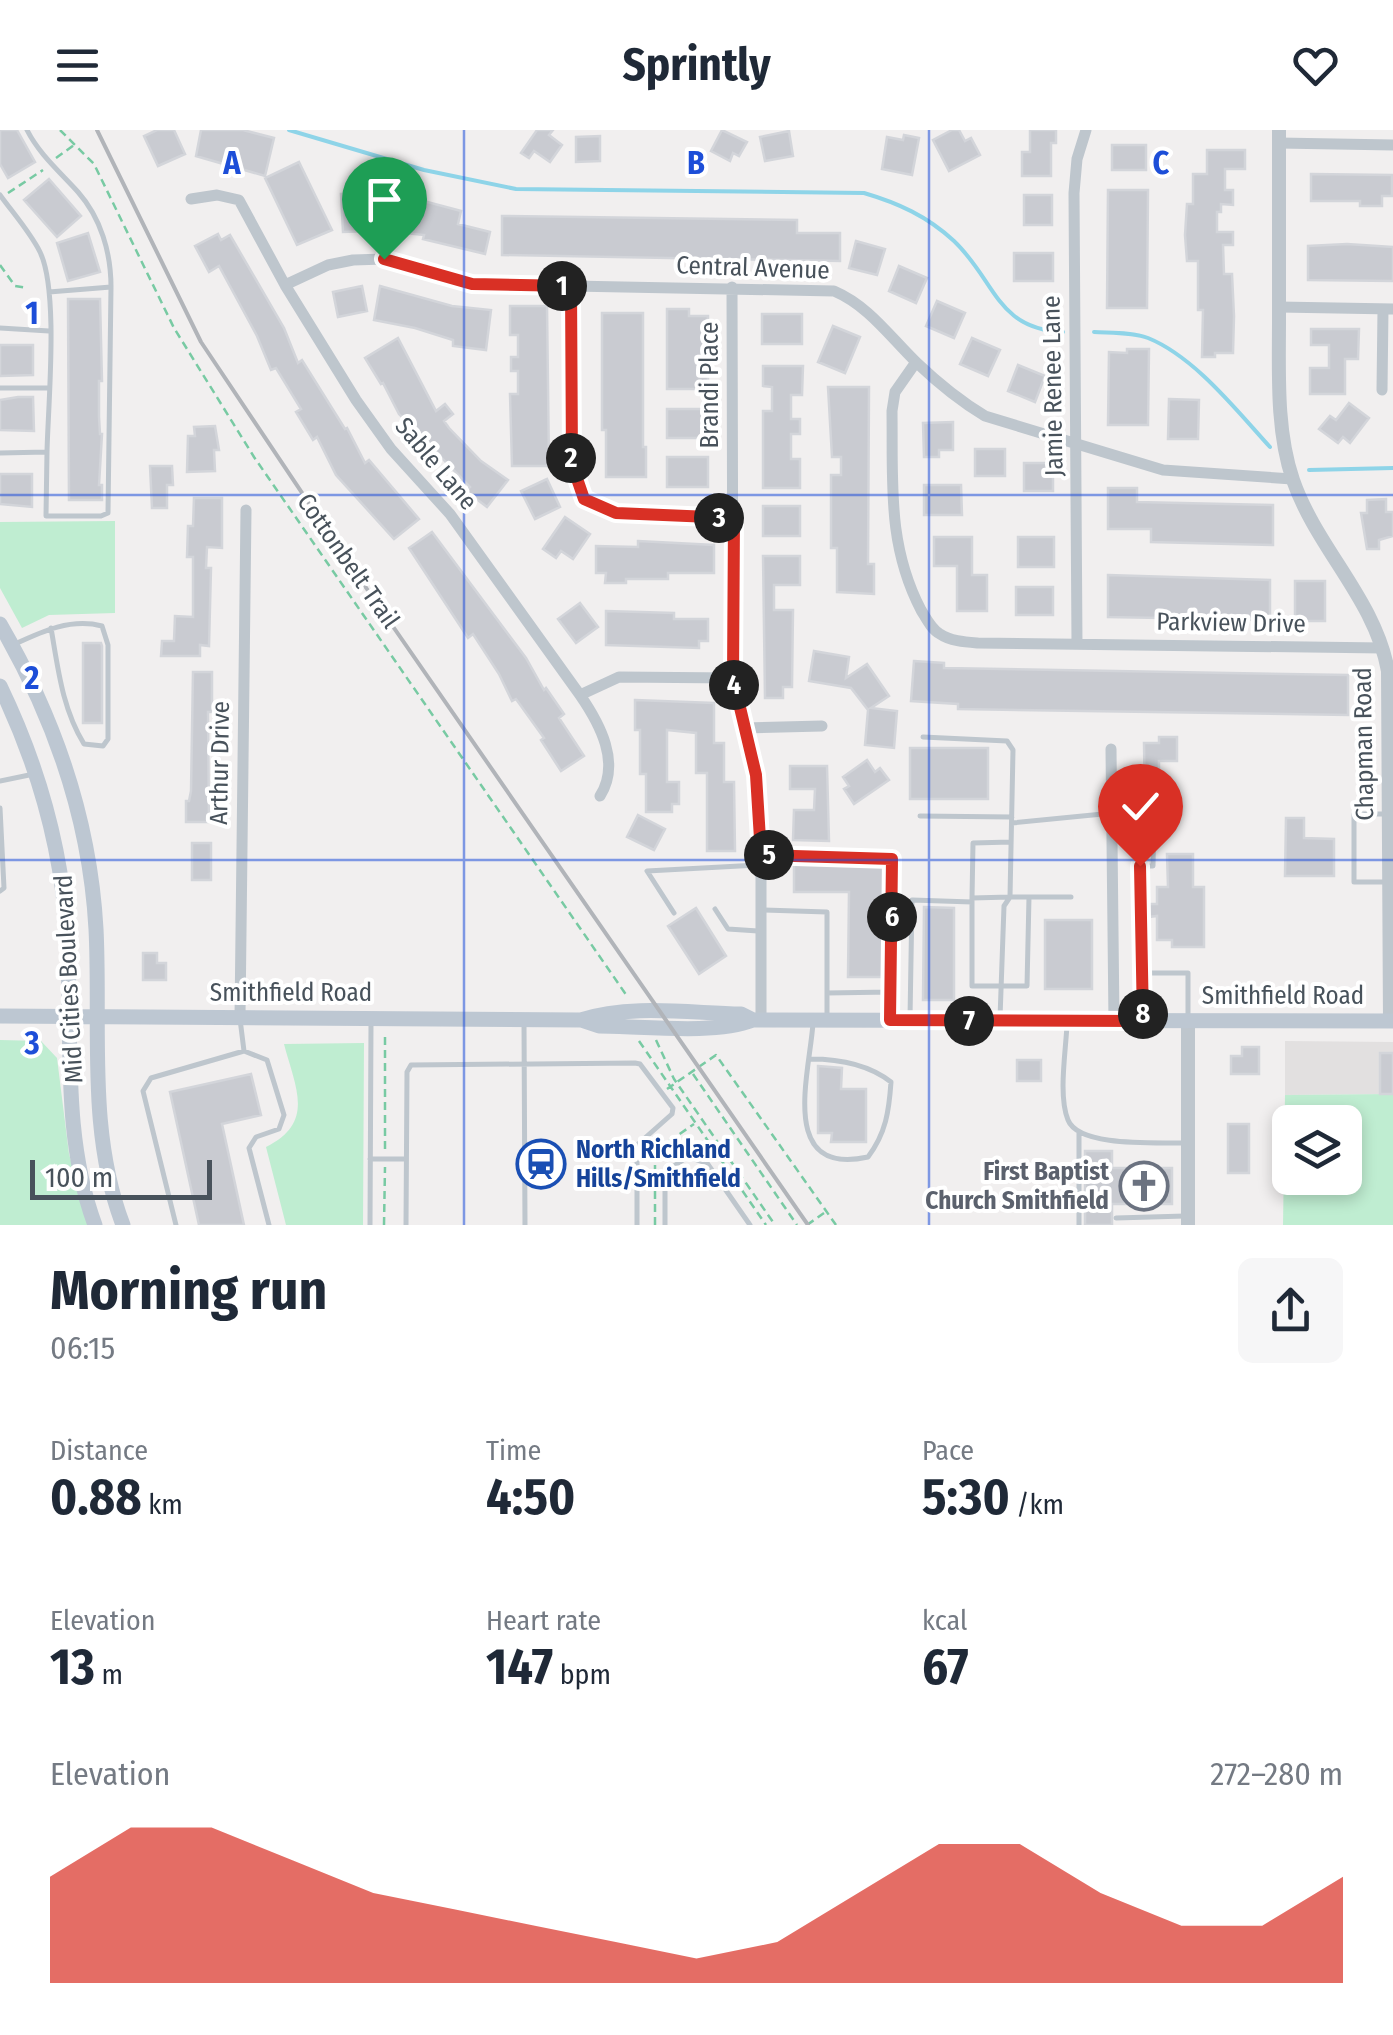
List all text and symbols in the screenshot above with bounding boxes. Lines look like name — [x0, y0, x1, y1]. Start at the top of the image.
icon: menu — [50, 38, 105, 93]
text: Sprintly — [622, 38, 771, 92]
icon: heart — [1288, 38, 1343, 93]
text: A — [222, 144, 241, 182]
text: B — [687, 144, 705, 182]
text: C — [1153, 144, 1170, 182]
pin — [342, 157, 427, 260]
icon: arrive — [357, 172, 412, 227]
street label: Central Avenue — [676, 250, 830, 286]
pin: 1 — [537, 261, 587, 311]
text: 1 — [556, 269, 568, 302]
text: 1 — [25, 294, 39, 332]
street label: Jamie Renee Lane — [1036, 295, 1070, 477]
street label: Brandi Place — [695, 322, 725, 448]
street label: Sable Lane — [389, 412, 483, 516]
pin: 2 — [546, 433, 596, 483]
text: 2 — [565, 441, 577, 474]
street label: Cottonbelt Trail — [290, 488, 406, 635]
pin: 3 — [694, 493, 744, 543]
text: 3 — [712, 501, 726, 534]
street label: Parkview Drive — [1156, 607, 1306, 639]
text: 2 — [24, 659, 40, 697]
pin: 4 — [709, 660, 759, 710]
street label: Chapman Road — [1348, 667, 1380, 821]
text: 4 — [727, 668, 741, 701]
street label: Arthur Drive — [204, 701, 236, 825]
pin — [1098, 764, 1183, 867]
icon: check — [1113, 779, 1168, 834]
pin: 5 — [744, 830, 794, 880]
text: 5 — [762, 838, 776, 871]
street label: Mid Cities Boulevard — [49, 874, 89, 1084]
pin: 6 — [867, 892, 917, 942]
text: 6 — [885, 900, 899, 933]
street label: Smithfield Road — [210, 978, 372, 1008]
street label: Smithfield Road — [1202, 981, 1364, 1011]
pin: 8 — [1118, 989, 1168, 1039]
pin: 7 — [944, 996, 994, 1046]
text: 8 — [1136, 997, 1150, 1030]
text: 7 — [963, 1004, 975, 1037]
text: 3 — [23, 1024, 40, 1062]
map controls — [1272, 1105, 1362, 1195]
button: layers — [1272, 1105, 1362, 1195]
place label: North Richland Hills/Smithfield — [576, 1135, 741, 1194]
station icon: North Richland Hills/Smithfield — [515, 1138, 567, 1190]
scale bar — [30, 1155, 212, 1200]
place label: First Baptist Church Smithfield — [925, 1157, 1110, 1216]
church icon: First Baptist Church Smithfield — [1118, 1160, 1170, 1212]
text: 100 m — [45, 1161, 113, 1194]
text: Morning run — [50, 1258, 327, 1324]
button: share — [1238, 1258, 1343, 1363]
text: 06:15 — [50, 1329, 115, 1367]
text: Distance — [50, 1434, 148, 1467]
text: Time — [486, 1434, 541, 1467]
text: Pace — [922, 1434, 974, 1467]
text: 0.88 — [50, 1467, 142, 1527]
text: 4:50 — [486, 1467, 575, 1527]
text: 5:30 — [922, 1467, 1010, 1527]
text: km — [142, 1488, 183, 1521]
text: /km — [1010, 1488, 1064, 1521]
text: Elevation — [50, 1604, 155, 1637]
text: Heart rate — [486, 1604, 601, 1637]
text: kcal — [922, 1604, 967, 1637]
text: 13 — [50, 1637, 95, 1697]
text: 147 — [486, 1637, 553, 1697]
text: 67 — [922, 1637, 969, 1697]
text: m — [95, 1658, 123, 1691]
text: bpm — [553, 1658, 611, 1691]
text: Elevation — [50, 1755, 170, 1793]
text: 272–280 m — [1210, 1755, 1343, 1793]

